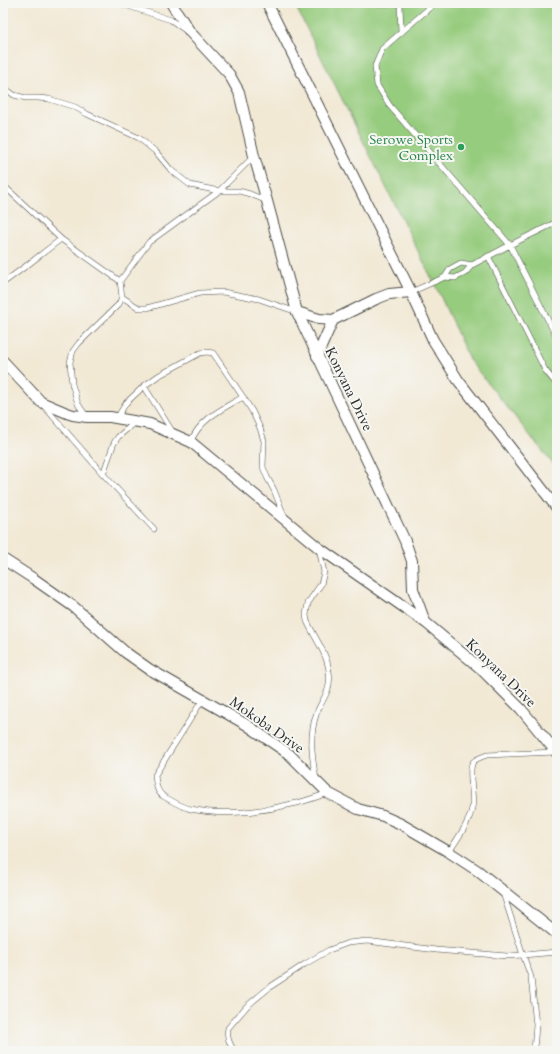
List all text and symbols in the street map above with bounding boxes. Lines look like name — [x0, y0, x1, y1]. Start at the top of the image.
place label: Serowe Sports Complex — [369, 130, 453, 165]
marker: Serowe Sports Complex — [456, 142, 466, 152]
street label: Konyana Drive — [321, 344, 377, 434]
street label: Konyana Drive — [462, 635, 540, 711]
street label: Mokoba Drive — [226, 692, 308, 758]

